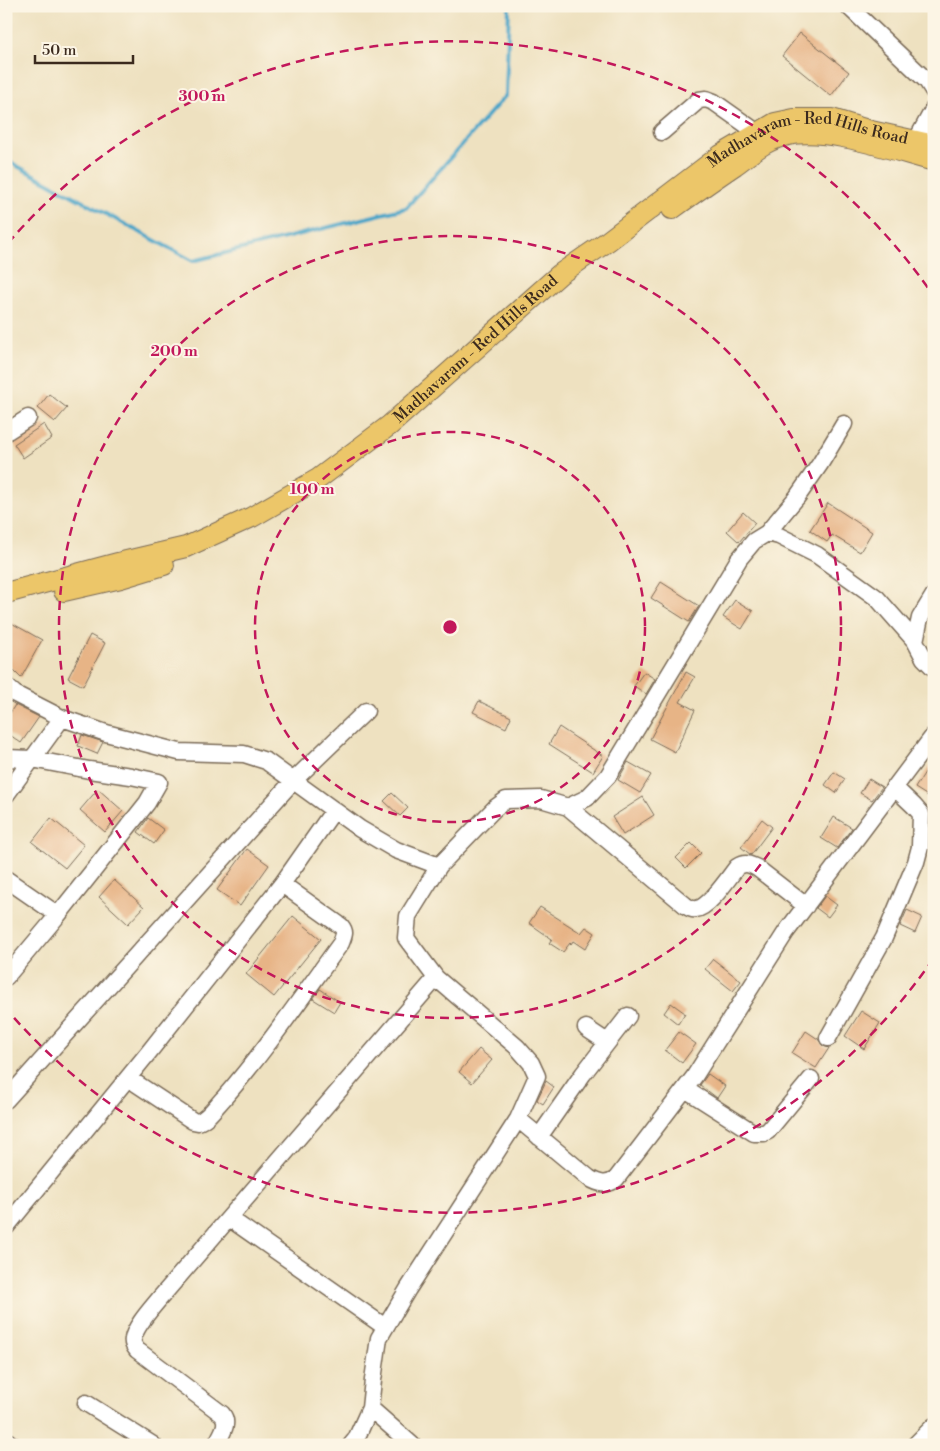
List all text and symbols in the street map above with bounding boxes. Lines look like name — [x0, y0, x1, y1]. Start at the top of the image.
scale bar — [35, 32, 132, 64]
text: 50 m — [42, 41, 76, 60]
text: 300 m — [179, 87, 226, 106]
street label: Madhavaram - Red Hills Road — [703, 109, 910, 172]
street label: Madhavaram - Red Hills Road — [389, 271, 562, 427]
text: 200 m — [150, 342, 198, 361]
text: 100 m — [290, 480, 335, 499]
centre of rings — [441, 618, 459, 636]

